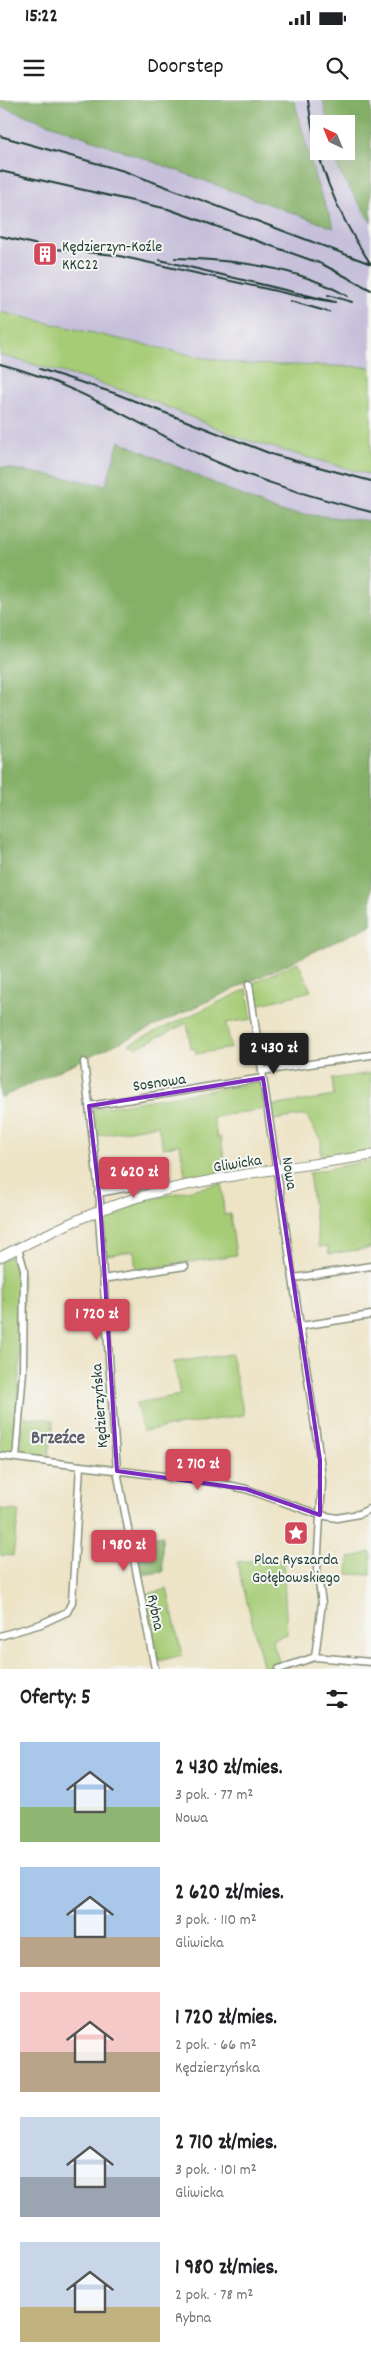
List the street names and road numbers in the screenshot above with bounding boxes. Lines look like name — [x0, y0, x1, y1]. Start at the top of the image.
street label: Sosnowa — [131, 1068, 188, 1099]
street label: Gliwicka — [212, 1149, 264, 1180]
street label: Nowa — [275, 1155, 303, 1192]
street label: Kędzierzyńska — [86, 1362, 115, 1449]
street label: Rybna — [140, 1592, 170, 1633]

